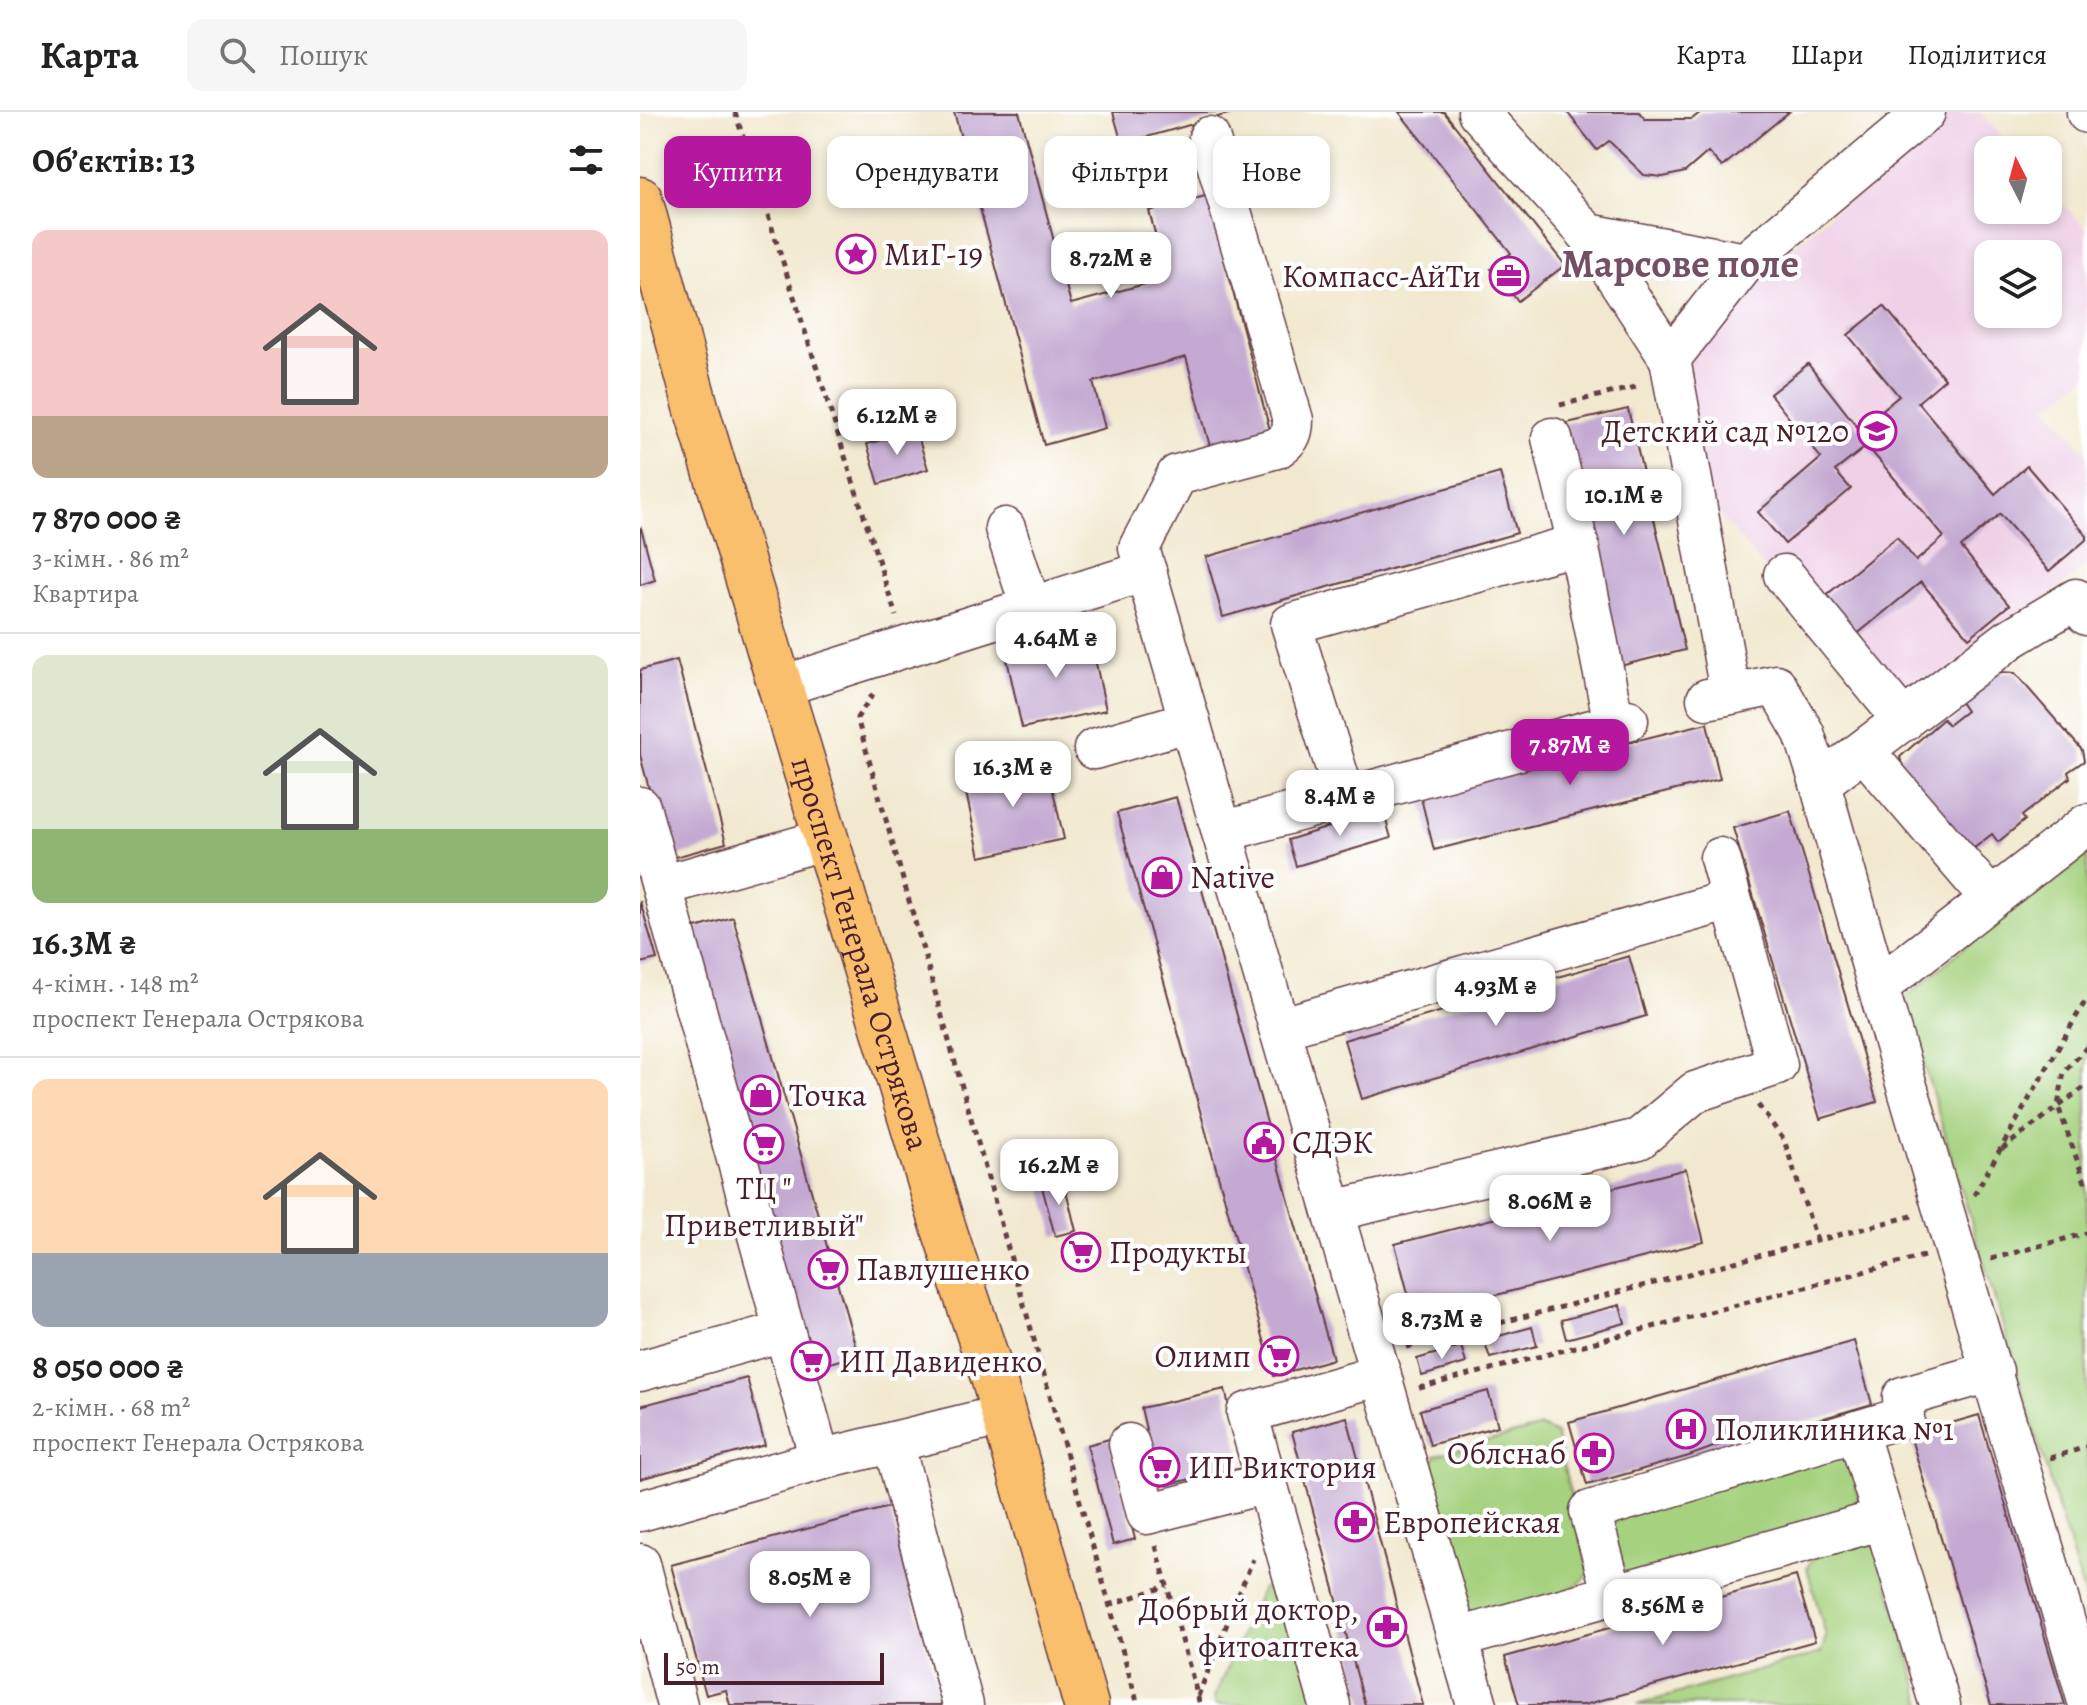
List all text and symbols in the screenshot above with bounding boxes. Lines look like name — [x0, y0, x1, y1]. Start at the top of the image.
search box — [187, 19, 747, 91]
text: Карта — [40, 29, 139, 81]
icon: search — [215, 33, 259, 77]
text: Пошук — [279, 35, 368, 75]
text: Карта — [1676, 36, 1746, 74]
text: Шари — [1790, 36, 1864, 74]
text: Поділитися — [1908, 36, 2047, 74]
chip: Купити — [664, 136, 811, 208]
chip: Орендувати — [827, 136, 1028, 208]
chip: Фільтри — [1044, 136, 1197, 208]
chip: Нове — [1213, 136, 1330, 208]
north arrow — [1974, 136, 2062, 224]
map controls — [1974, 136, 2062, 328]
text: Об’єктів: 13 — [32, 137, 196, 184]
icon: filters — [564, 138, 608, 182]
place label: МиГ-19 — [884, 232, 983, 276]
pin: 8.72M ₴ — [1037, 232, 1185, 300]
place icon: МиГ-19 — [835, 233, 877, 275]
district label: Марсове поле — [1561, 236, 1799, 291]
text: 8.72M ₴ — [1069, 240, 1153, 275]
button: layers — [1974, 240, 2062, 328]
place label: Компасс-АйТи — [1282, 254, 1481, 298]
office icon: Компасс-АйТи — [1488, 255, 1530, 297]
icon: home — [248, 282, 392, 426]
pin: 6.12M ₴ — [823, 389, 971, 457]
text: 6.12M ₴ — [856, 397, 938, 432]
place label: Детский сад №120 — [1601, 409, 1849, 453]
school or university icon: Детский сад №120 — [1856, 410, 1898, 452]
pin: 10.1M ₴ — [1550, 469, 1698, 537]
text: 10.1M ₴ — [1584, 477, 1664, 512]
text: 7 870 000 ₴ — [32, 494, 182, 541]
text: 3-кімн. · 86 m² — [32, 541, 189, 576]
text: Квартира — [32, 576, 139, 611]
pin: 4.64M ₴ — [982, 612, 1130, 680]
text: 4.64M ₴ — [1014, 620, 1098, 655]
icon: home — [248, 707, 392, 851]
pin: 7.87M ₴ — [1496, 719, 1644, 787]
text: 7.87M ₴ — [1529, 727, 1611, 762]
pin: 16.3M ₴ — [939, 741, 1087, 809]
text: 16.3M ₴ — [973, 749, 1053, 784]
street label: проспект Генерала Острякова — [781, 751, 941, 1156]
pin: 8.4M ₴ — [1275, 770, 1405, 838]
text: 8.4M ₴ — [1304, 778, 1376, 813]
place label: Native — [1190, 855, 1275, 899]
shop icon: Native — [1141, 856, 1183, 898]
text: 16.3M ₴ — [32, 919, 137, 966]
pin: 4.93M ₴ — [1422, 960, 1570, 1028]
text: 4-кімн. · 148 m² — [32, 966, 199, 1001]
text: 4.93M ₴ — [1455, 968, 1537, 1003]
text: проспект Генерала Острякова — [32, 1001, 364, 1036]
place label: Точка — [789, 1073, 867, 1117]
shop icon: Точка — [740, 1074, 782, 1116]
place label: СДЭК — [1292, 1120, 1373, 1164]
public building icon: СДЭК — [1243, 1121, 1285, 1163]
supermarket icon: ТЦ " Приветливый" — [743, 1123, 785, 1165]
icon: home — [248, 1131, 392, 1275]
pin: 16.2M ₴ — [985, 1139, 1133, 1207]
text: 16.2M ₴ — [1018, 1147, 1100, 1182]
place label: ТЦ " Приветливый" — [664, 1166, 864, 1247]
pin: 8.06M ₴ — [1476, 1175, 1624, 1243]
text: 8.06M ₴ — [1507, 1183, 1593, 1218]
place label: Продукты — [1109, 1230, 1247, 1274]
supermarket icon: Продукты — [1060, 1231, 1102, 1273]
place label: Павлушенко — [856, 1247, 1030, 1291]
supermarket icon: Павлушенко — [807, 1248, 849, 1290]
pin: 8.73M ₴ — [1368, 1293, 1516, 1361]
text: 8.73M ₴ — [1401, 1301, 1483, 1336]
place label: Олимп — [1155, 1334, 1251, 1378]
supermarket icon: Олимп — [1258, 1335, 1300, 1377]
place label: ИП Давиденко — [839, 1339, 1042, 1383]
supermarket icon: ИП Давиденко — [790, 1340, 832, 1382]
text: 8 050 000 ₴ — [32, 1343, 184, 1390]
text: 2-кімн. · 68 m² — [32, 1390, 190, 1425]
place label: Поликлиника №1 — [1714, 1407, 1954, 1451]
hospital icon: Поликлиника №1 — [1665, 1408, 1707, 1450]
text: проспект Генерала Острякова — [32, 1425, 364, 1460]
place label: Облснаб — [1447, 1431, 1566, 1475]
pharmacy icon: Облснаб — [1573, 1432, 1615, 1474]
place label: ИП Виктория — [1188, 1445, 1377, 1489]
supermarket icon: ИП Виктория — [1139, 1446, 1181, 1488]
place label: Европейская — [1383, 1500, 1561, 1544]
pharmacy icon: Европейская — [1334, 1501, 1376, 1543]
pin: 8.05M ₴ — [736, 1551, 884, 1619]
text: 8.05M ₴ — [768, 1559, 852, 1594]
pin: 8.56M ₴ — [1589, 1579, 1737, 1647]
place label: Добрый доктор, фитоаптека — [1138, 1587, 1359, 1668]
text: 8.56M ₴ — [1621, 1587, 1705, 1622]
pharmacy icon: Добрый доктор, фитоаптека — [1366, 1606, 1408, 1648]
scale bar — [664, 1649, 884, 1685]
text: 50 m — [676, 1652, 720, 1682]

